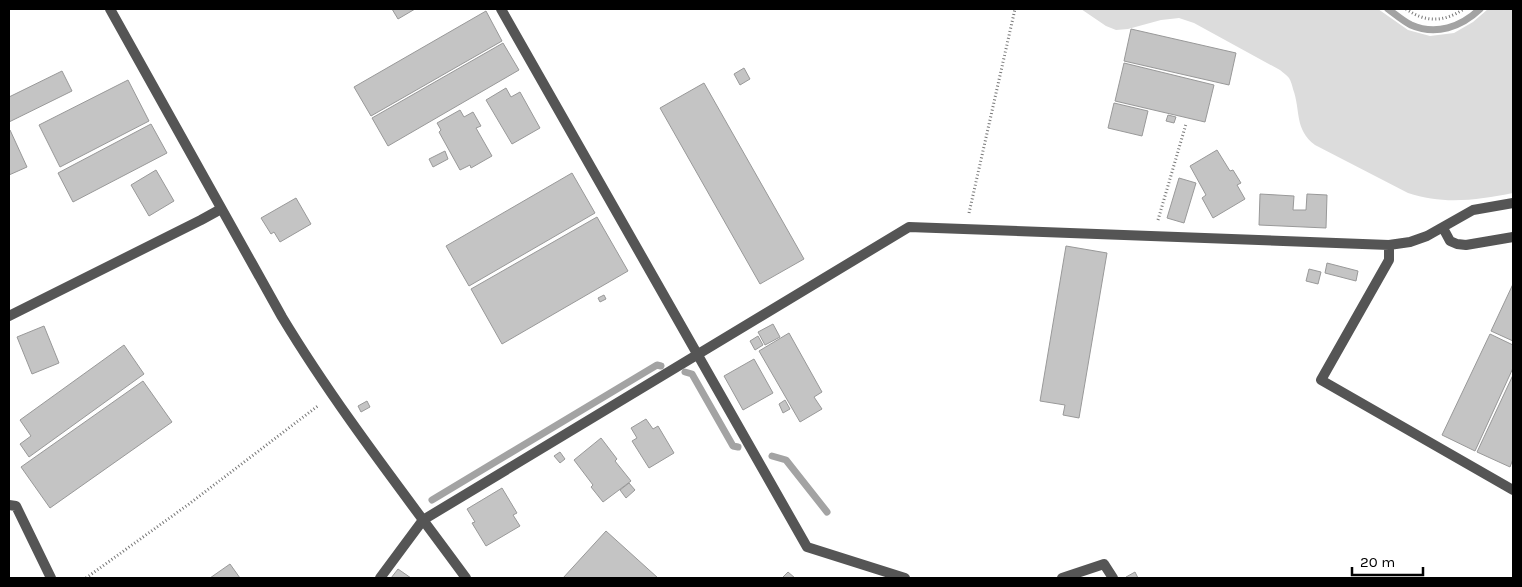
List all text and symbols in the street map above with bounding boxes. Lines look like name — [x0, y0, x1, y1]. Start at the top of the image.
scale bar — [1352, 544, 1423, 576]
text: 20 m — [1360, 553, 1395, 571]

